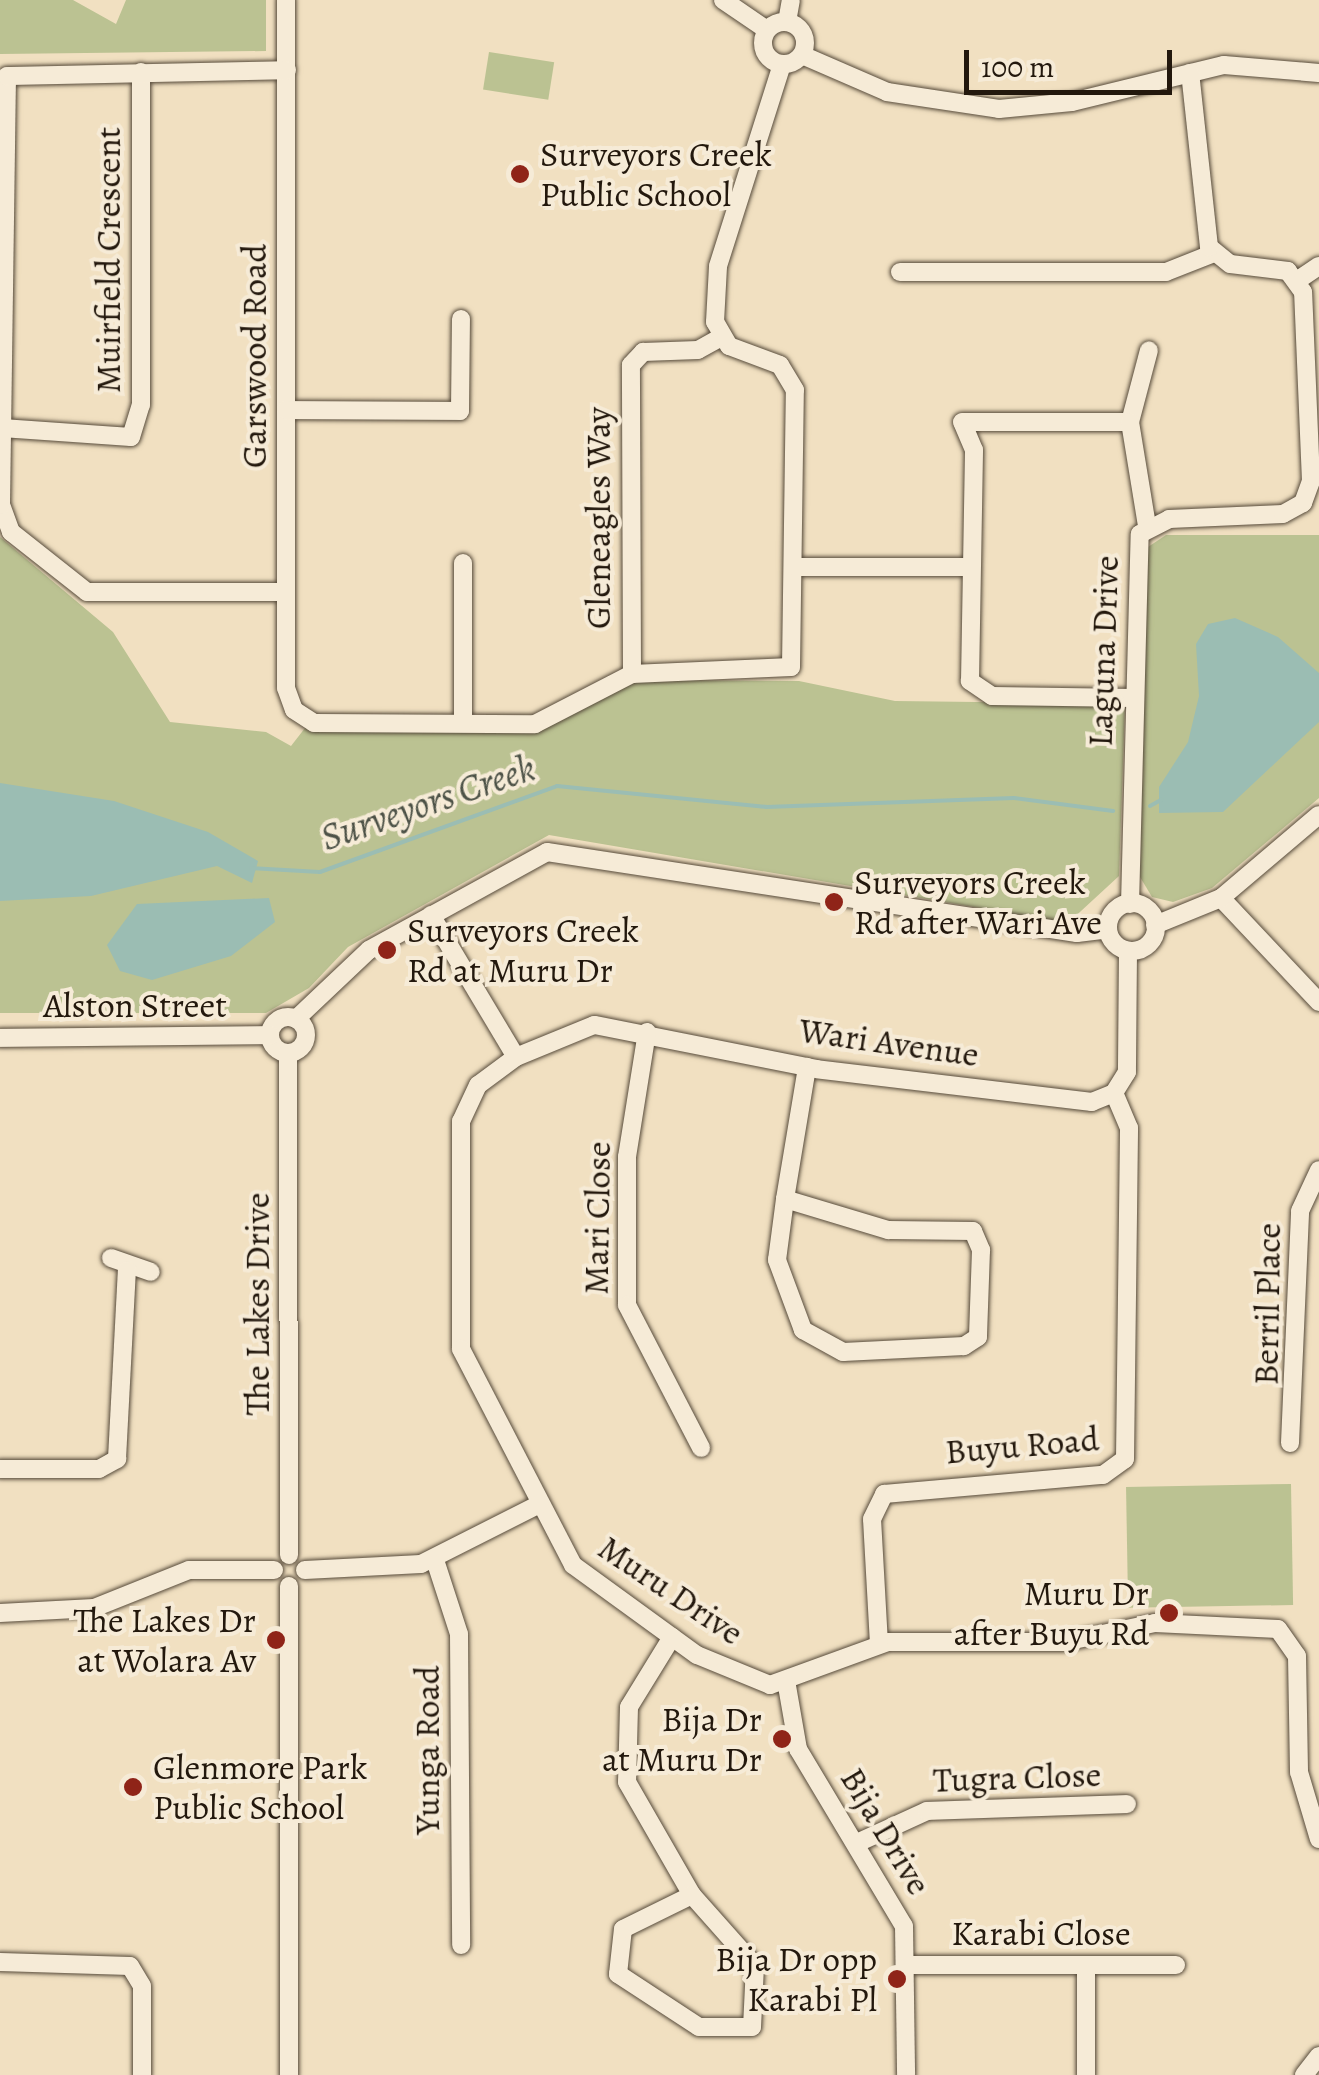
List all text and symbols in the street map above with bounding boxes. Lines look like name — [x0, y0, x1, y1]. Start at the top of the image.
scale bar — [969, 30, 1176, 92]
text: 100 m — [981, 47, 1054, 87]
street label: Muirfield Crescent — [87, 127, 129, 393]
place label: Surveyors Creek Public School — [540, 133, 772, 215]
marker: Surveyors Creek Public School — [509, 163, 531, 185]
street label: Garswood Road — [233, 244, 275, 468]
street label: Gleneagles Way — [577, 407, 619, 629]
street label: Laguna Drive — [1079, 555, 1127, 747]
water label: Surveyors Creek — [315, 745, 541, 861]
place label: Surveyors Creek Rd after Wari Ave — [854, 861, 1102, 943]
marker: Surveyors Creek Rd after Wari Ave — [823, 891, 845, 913]
place label: Surveyors Creek Rd at Muru Dr — [407, 909, 639, 991]
marker: Surveyors Creek Rd at Muru Dr — [376, 939, 398, 961]
street label: Alston Street — [43, 984, 227, 1026]
street label: Wari Avenue — [797, 1009, 981, 1075]
street label: Mari Close — [575, 1141, 619, 1295]
street label: The Lakes Drive — [236, 1192, 278, 1416]
street label: Berril Place — [1245, 1222, 1289, 1386]
street label: Buyu Road — [943, 1417, 1101, 1473]
street label: Muru Drive — [591, 1526, 751, 1654]
place label: Muru Dr after Buyu Rd — [953, 1572, 1149, 1654]
place label: The Lakes Dr at Wolara Av — [73, 1599, 256, 1681]
marker: Muru Dr after Buyu Rd — [1158, 1602, 1180, 1624]
marker: The Lakes Dr at Wolara Av — [265, 1629, 287, 1651]
street label: Yunga Road — [406, 1665, 448, 1835]
place label: Bija Dr at Muru Dr — [602, 1698, 762, 1780]
marker: Bija Dr at Muru Dr — [771, 1728, 793, 1750]
place label: Glenmore Park Public School — [153, 1746, 367, 1828]
street label: Tugra Close — [932, 1753, 1102, 1801]
street label: Bija Drive — [832, 1760, 940, 1902]
marker: Glenmore Park Public School — [122, 1776, 144, 1798]
street label: Karabi Close — [951, 1912, 1131, 1954]
place label: Bija Dr opp Karabi Pl — [715, 1938, 877, 2020]
marker: Bija Dr opp Karabi Pl — [886, 1968, 908, 1990]

